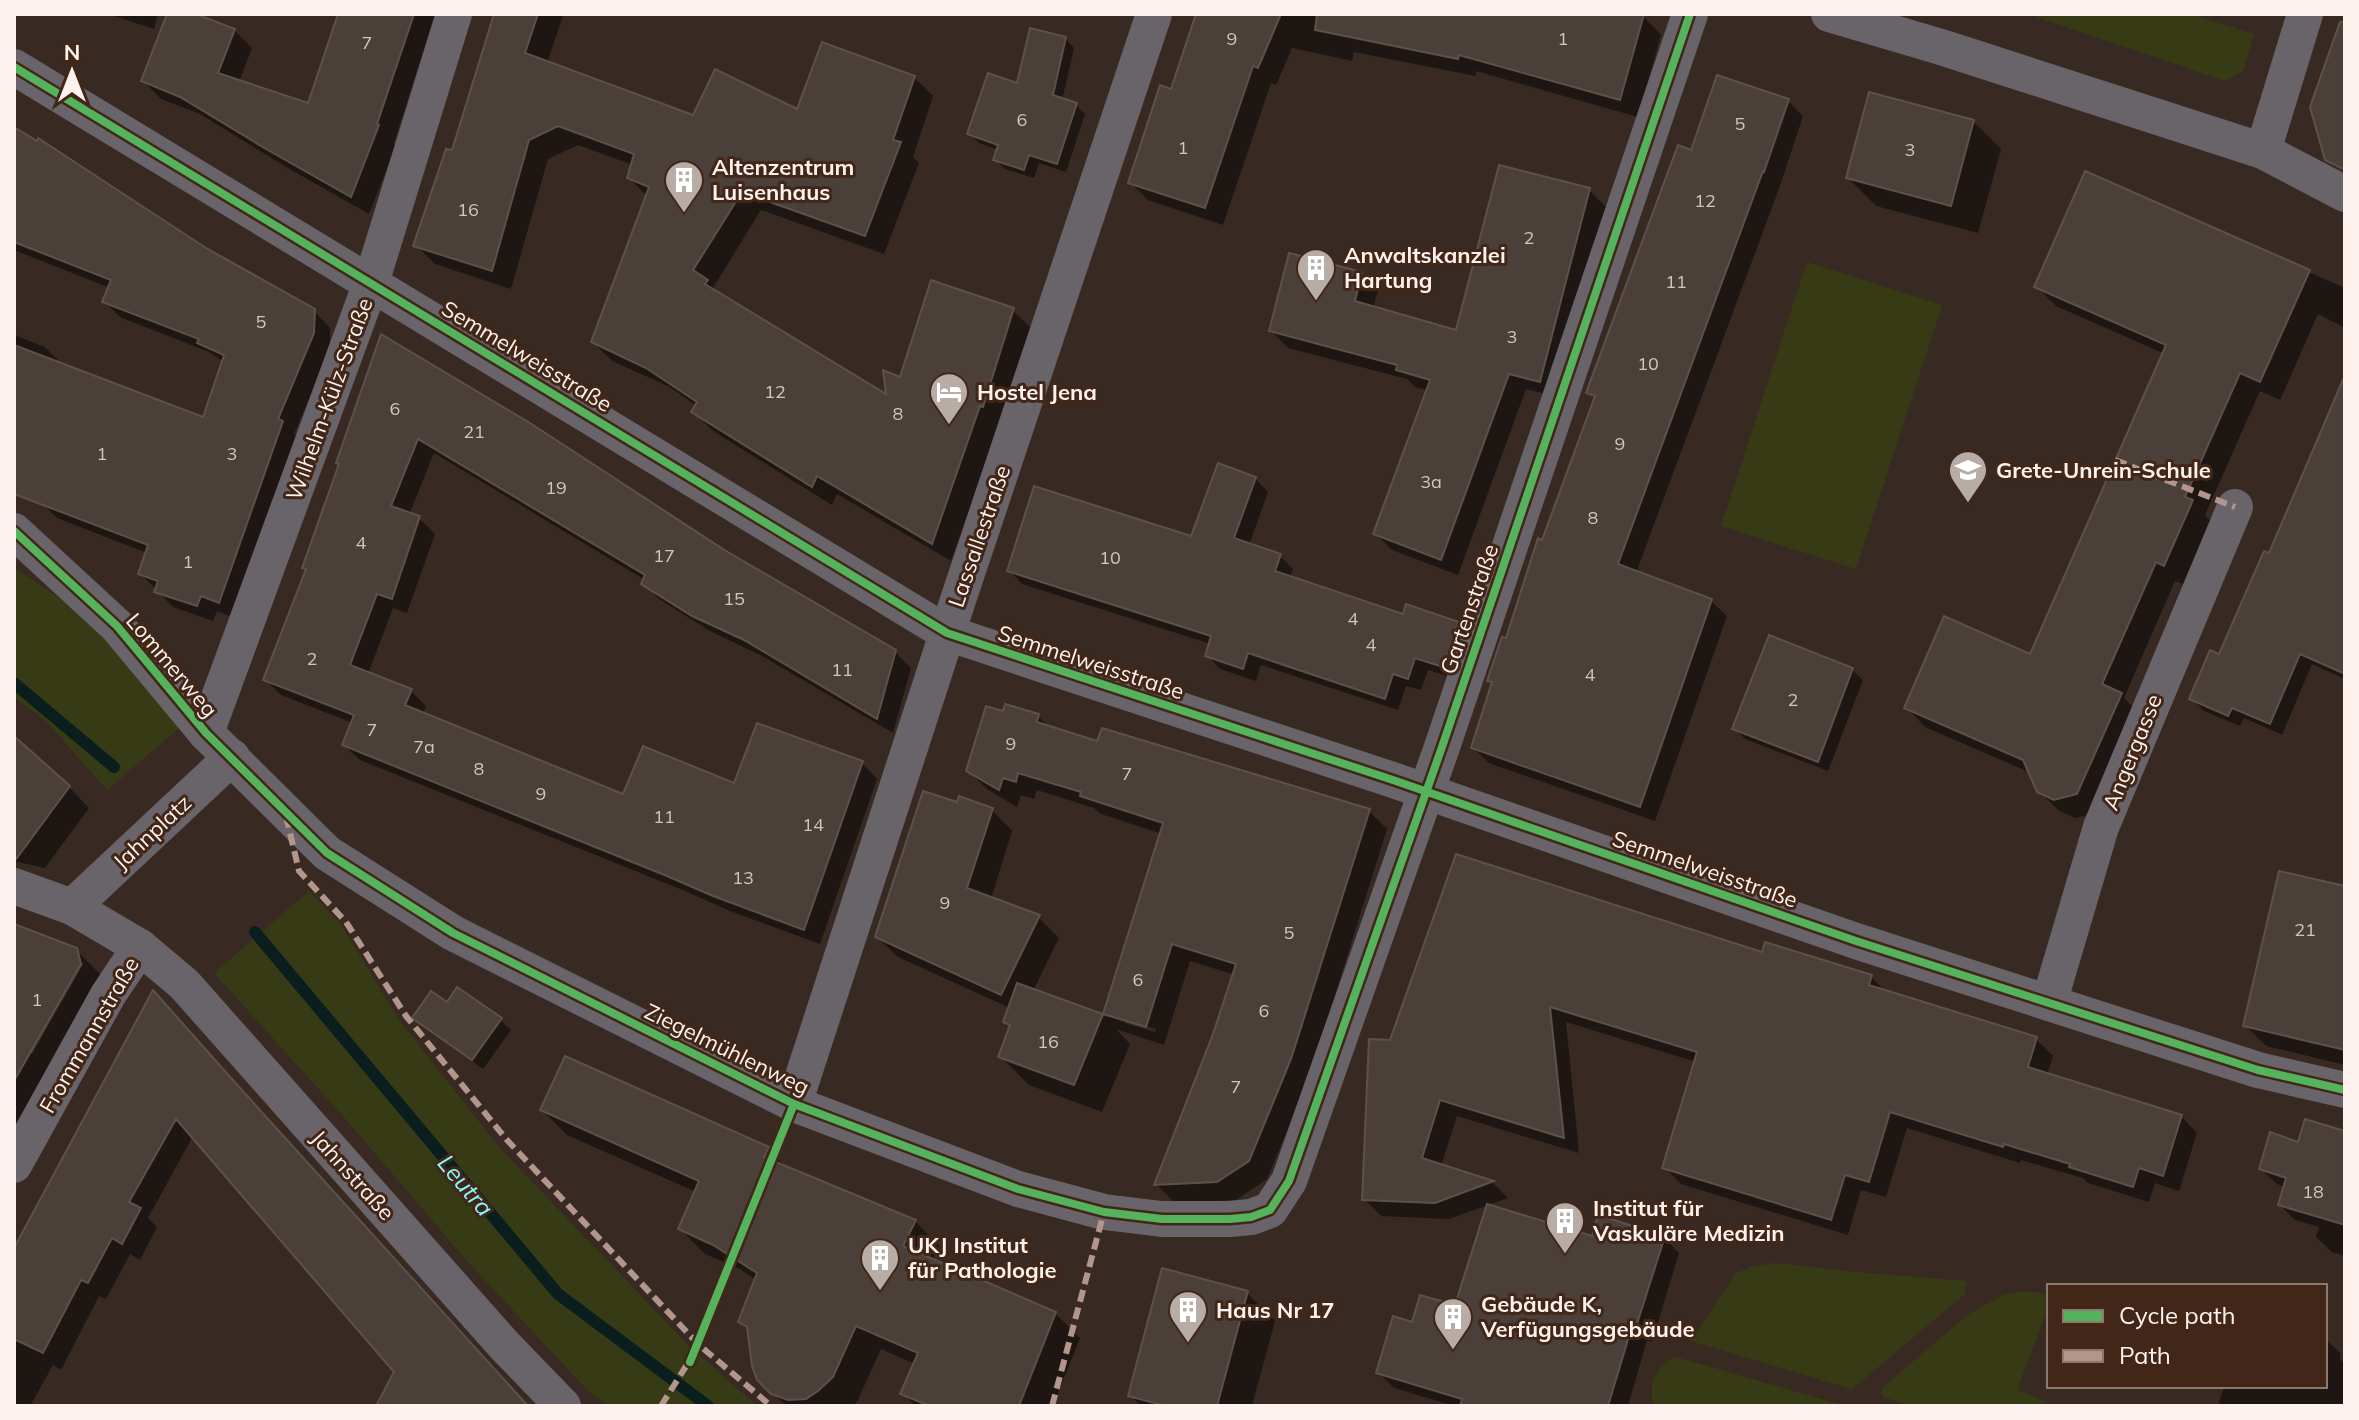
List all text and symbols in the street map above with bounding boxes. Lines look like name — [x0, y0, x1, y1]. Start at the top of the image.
house number: 9 — [1227, 27, 1237, 50]
house number: 1 — [1558, 27, 1568, 50]
house number: 7 — [362, 31, 372, 54]
north arrow — [32, 32, 112, 112]
text: N — [64, 38, 80, 66]
house number: 6 — [1017, 108, 1027, 131]
house number: 5 — [1735, 112, 1746, 135]
house number: 1 — [1178, 136, 1188, 159]
house number: 3 — [1905, 138, 1915, 161]
place label: Altenzentrum Luisenhaus — [712, 153, 854, 206]
building icon: Altenzentrum Luisenhaus — [663, 159, 705, 214]
house number: 12 — [1694, 189, 1716, 212]
house number: 16 — [457, 198, 479, 221]
house number: 2 — [1524, 226, 1534, 249]
place label: Anwaltskanzlei Hartung — [1344, 241, 1506, 294]
building icon: Anwaltskanzlei Hartung — [1295, 247, 1337, 302]
house number: 11 — [1665, 270, 1687, 293]
street label: Wilhelm-Külz-Straße — [279, 294, 379, 504]
street label: Semmelweisstraße — [437, 294, 617, 418]
house number: 5 — [256, 310, 267, 333]
house number: 3 — [1507, 325, 1517, 348]
house number: 10 — [1637, 352, 1659, 375]
hotel icon: Hostel Jena — [928, 371, 970, 426]
place label: Hostel Jena — [977, 378, 1097, 406]
house number: 12 — [764, 380, 786, 403]
house number: 6 — [390, 397, 400, 420]
house number: 8 — [893, 402, 903, 425]
house number: 21 — [463, 420, 485, 443]
house number: 9 — [1615, 432, 1625, 455]
house number: 1 — [97, 442, 107, 465]
house number: 3 — [227, 442, 237, 465]
school or university icon: Grete-Unrein-Schule — [1947, 449, 1989, 504]
place label: Grete-Unrein-Schule — [1996, 456, 2211, 484]
street label: Lassallestraße — [942, 461, 1016, 611]
house number: 3a — [1420, 470, 1442, 493]
house number: 19 — [545, 476, 567, 499]
house number: 8 — [1588, 506, 1598, 529]
house number: 4 — [356, 531, 367, 554]
street label: Gartenstraße — [1434, 540, 1504, 678]
house number: 17 — [653, 544, 675, 567]
house number: 10 — [1099, 546, 1121, 569]
house number: 1 — [183, 550, 193, 573]
house number: 15 — [723, 587, 745, 610]
street label: Lommerweg — [120, 607, 224, 723]
house number: 4 — [1348, 607, 1359, 630]
street label: Semmelweisstraße — [994, 619, 1188, 705]
house number: 4 — [1366, 633, 1377, 656]
house number: 2 — [307, 647, 317, 670]
house number: 11 — [831, 658, 853, 681]
house number: 4 — [1585, 663, 1596, 686]
house number: 2 — [1788, 688, 1798, 711]
street label: Angergasse — [2096, 690, 2168, 814]
house number: 7 — [367, 718, 377, 741]
house number: 9 — [1006, 732, 1016, 755]
house number: 7a — [413, 735, 435, 758]
house number: 8 — [474, 757, 484, 780]
house number: 7 — [1122, 762, 1132, 785]
house number: 9 — [536, 782, 546, 805]
street label: Jahnplatz — [107, 789, 197, 875]
house number: 11 — [653, 805, 675, 828]
house number: 14 — [802, 813, 824, 836]
street label: Semmelweisstraße — [1609, 824, 1801, 914]
house number: 13 — [732, 866, 754, 889]
house number: 9 — [940, 891, 950, 914]
house number: 21 — [2294, 918, 2316, 941]
house number: 5 — [1284, 921, 1295, 944]
street label: Frommannstraße — [33, 952, 145, 1118]
house number: 6 — [1133, 968, 1143, 991]
house number: 1 — [32, 988, 42, 1011]
street label: Ziegelmühlenweg — [640, 997, 814, 1101]
house number: 6 — [1259, 999, 1269, 1022]
house number: 16 — [1037, 1030, 1059, 1053]
house number: 7 — [1231, 1075, 1241, 1098]
street label: Jahnstraße — [305, 1124, 401, 1226]
water label: Leutra — [432, 1148, 500, 1222]
house number: 18 — [2302, 1180, 2324, 1203]
place label: Institut für Vaskuläre Medizin — [1592, 1194, 1785, 1247]
building icon: Institut für Vaskuläre Medizin — [1544, 1200, 1586, 1255]
place label: UKJ Institut für Pathologie — [908, 1231, 1057, 1284]
building icon: UKJ Institut für Pathologie — [859, 1237, 901, 1292]
legend — [2047, 1284, 2327, 1388]
building icon: Haus Nr 17 — [1167, 1289, 1209, 1344]
place label: Gebäude K, Verfügungsgebäude — [1480, 1290, 1695, 1343]
place label: Haus Nr 17 — [1216, 1296, 1335, 1324]
building icon: Gebäude K, Verfügungsgebäude — [1432, 1296, 1474, 1351]
text: Cycle path — [2119, 1300, 2236, 1330]
text: Path — [2119, 1340, 2171, 1370]

